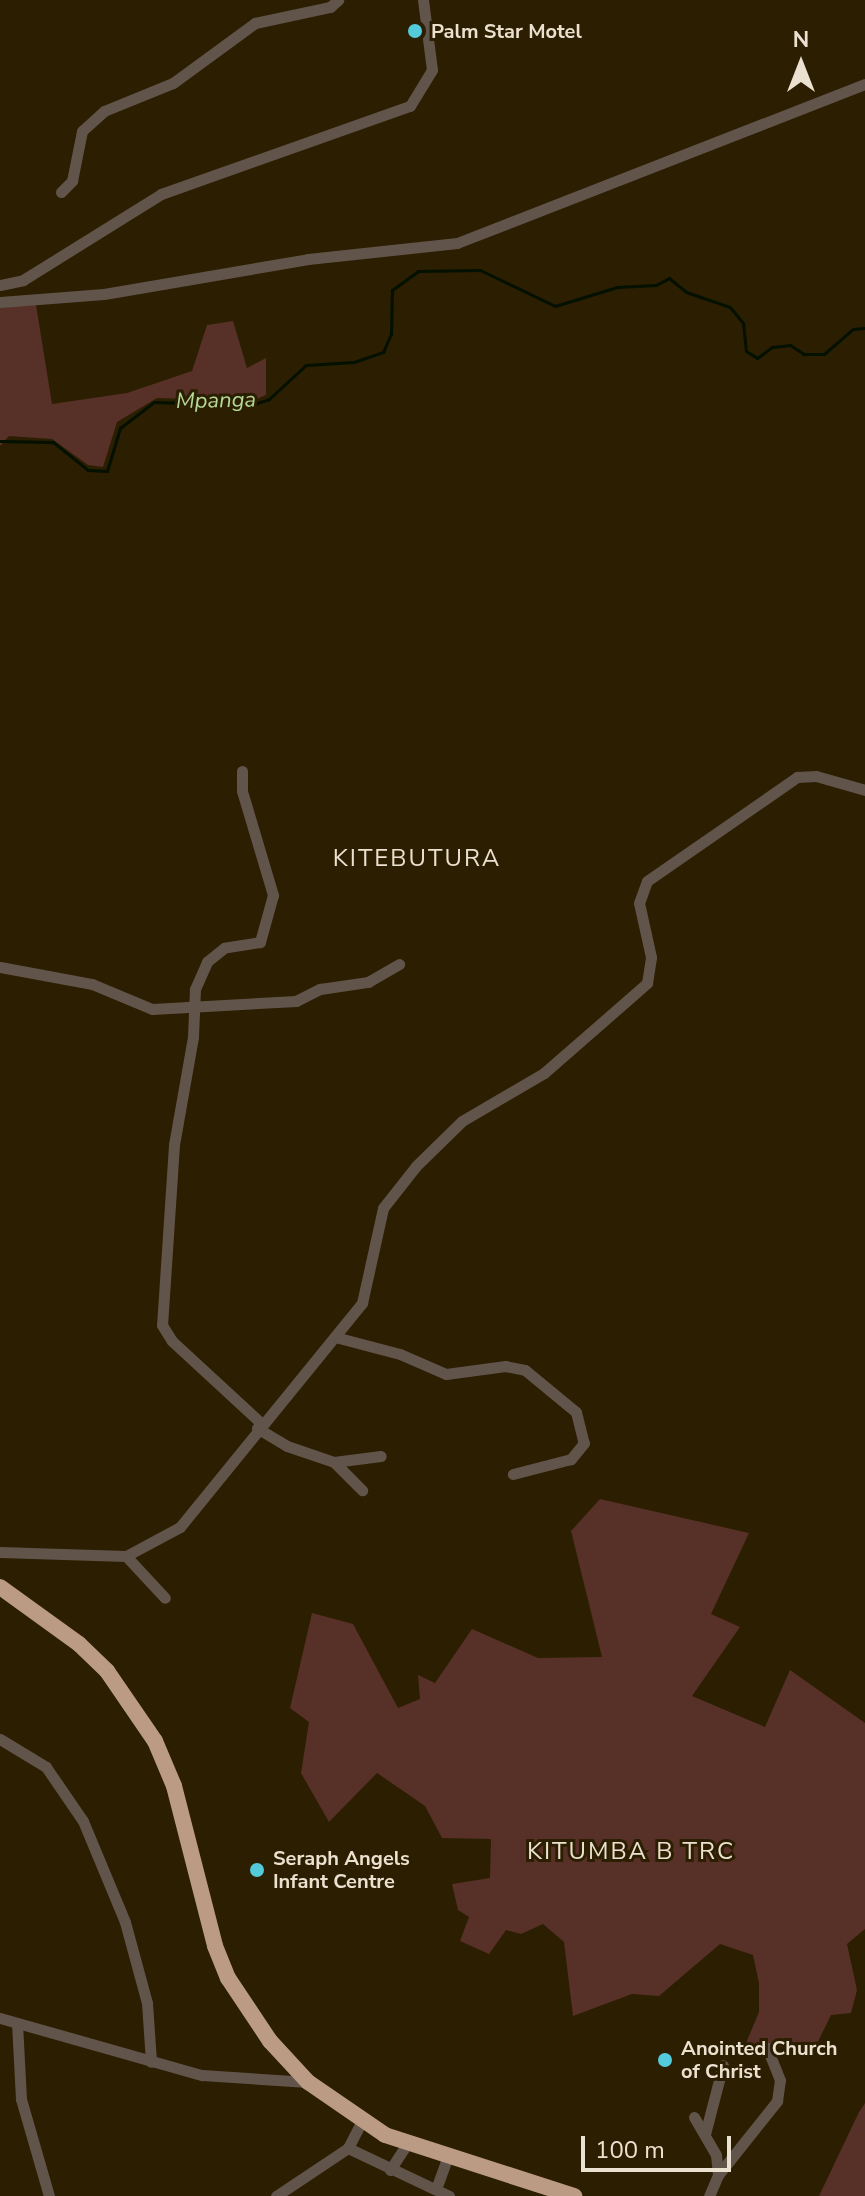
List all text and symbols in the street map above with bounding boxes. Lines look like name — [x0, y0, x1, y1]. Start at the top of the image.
place label: Palm Star Motel — [431, 19, 582, 43]
marker: Palm Star Motel — [406, 22, 424, 40]
north arrow — [761, 24, 841, 104]
text: N — [793, 25, 809, 55]
water label: Mpanga — [176, 387, 256, 415]
district label: KITEBUTURA — [333, 845, 501, 873]
district label: KITUMBA B TRC — [527, 1838, 735, 1866]
place label: Seraph Angels Infant Centre — [273, 1846, 410, 1893]
marker: Seraph Angels Infant Centre — [248, 1861, 266, 1879]
place label: Anointed Church of Christ — [681, 2036, 837, 2083]
marker: Anointed Church of Christ — [656, 2051, 674, 2069]
scale bar — [585, 2120, 735, 2170]
text: 100 m — [595, 2134, 665, 2166]

